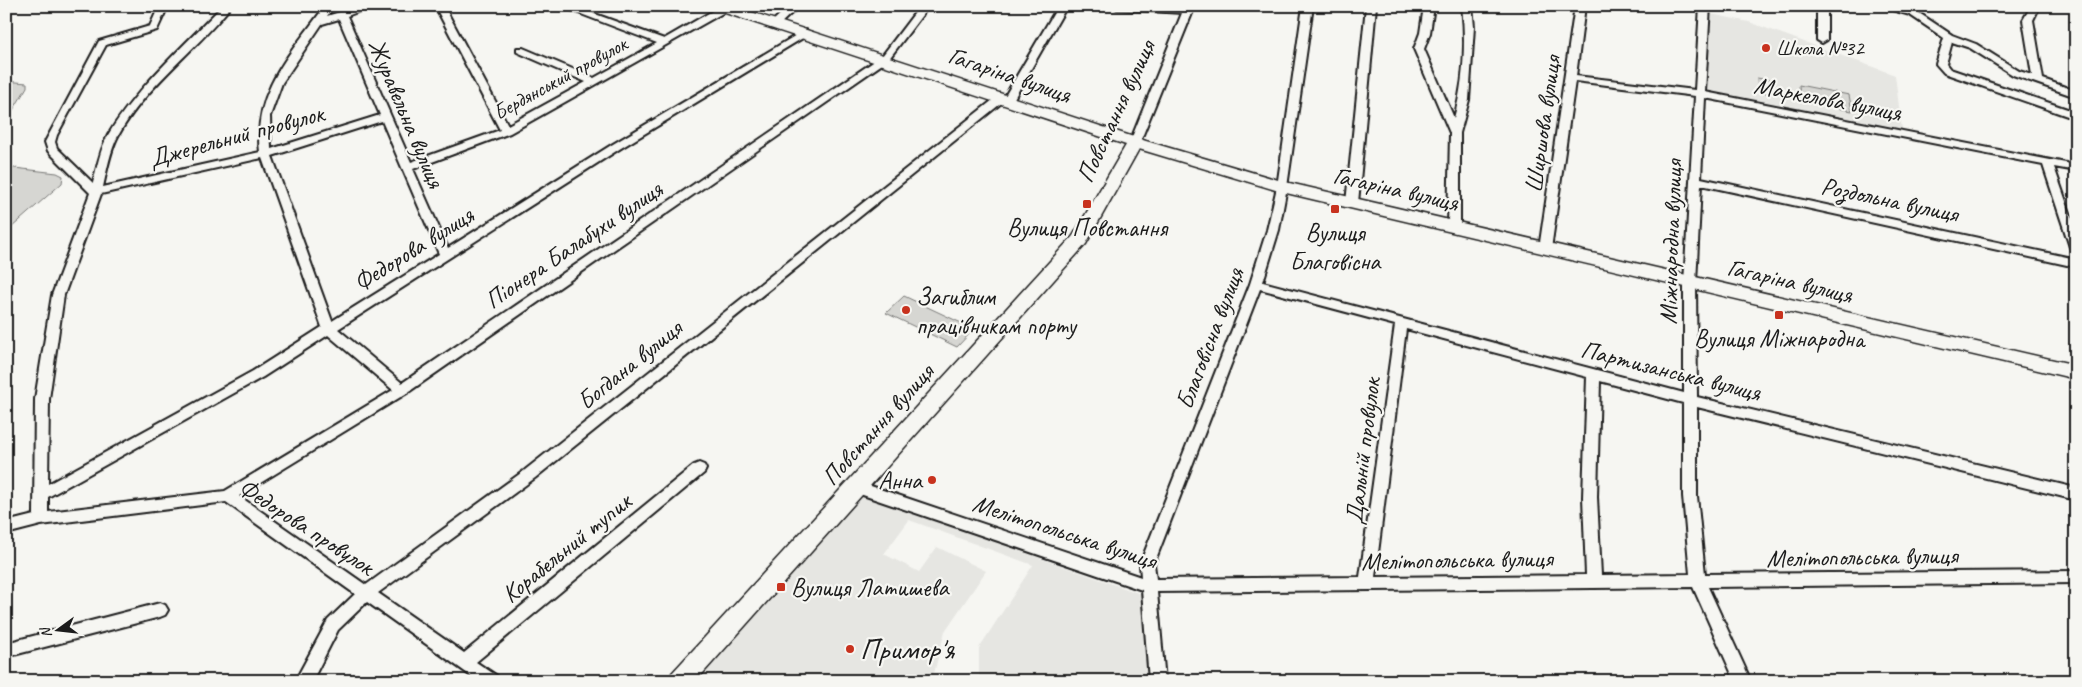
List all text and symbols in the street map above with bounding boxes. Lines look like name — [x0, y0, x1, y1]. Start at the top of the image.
street label: Бердянський провулок — [489, 29, 633, 125]
street label: Повстання вулиця — [1069, 33, 1164, 188]
street label: Журавельна вулиця — [360, 34, 452, 194]
place label: Школа №32 — [1776, 35, 1865, 61]
street label: Гагаріна вулиця — [944, 39, 1076, 111]
marker: Школа №32 — [1760, 42, 1772, 54]
street label: Ширшова вулиця — [1518, 51, 1569, 195]
street label: Маркелова вулиця — [1752, 69, 1905, 129]
street label: Джерельний провулок — [145, 97, 329, 175]
street label: Міжнародна вулиця — [1652, 157, 1690, 325]
street label: Гагаріна вулиця — [1330, 159, 1462, 219]
street label: Роздольна вулиця — [1818, 170, 1964, 232]
street label: Піонера Балабухи вулиця — [478, 173, 669, 316]
marker: Вулиця Повстання — [1081, 198, 1093, 210]
street label: Федорова вулиця — [347, 199, 480, 298]
marker: Вулиця Благовісна — [1329, 203, 1341, 215]
place label: Вулиця Повстання — [1007, 212, 1170, 244]
place label: Вулиця Благовісна — [1290, 217, 1382, 278]
street label: Гагаріна вулиця — [1724, 251, 1856, 311]
street label: Благовісна вулиця — [1168, 262, 1252, 414]
place label: Загиблим працівникам порту — [916, 281, 1078, 342]
marker: Загиблим працівникам порту — [900, 304, 912, 316]
marker: Вулиця Міжнародна — [1773, 309, 1785, 321]
street label: Богдана вулиця — [571, 311, 691, 417]
place label: Вулиця Міжнародна — [1694, 323, 1867, 355]
street label: Партизанська вулиця — [1578, 333, 1765, 409]
street label: Повстання вулиця — [815, 355, 943, 492]
street label: Дальній провулок — [1338, 374, 1388, 526]
place label: Анна — [878, 465, 924, 497]
street label: Федорова провулок — [233, 471, 382, 584]
marker: Анна — [926, 474, 938, 486]
street label: Корабельний тупик — [495, 484, 640, 610]
street label: Мелітопольська вулиця — [969, 487, 1163, 577]
street label: Мелітопольська вулиця — [1766, 539, 1960, 575]
street label: Мелітопольська вулиця — [1361, 542, 1555, 578]
place label: Вулиця Латишева — [791, 572, 950, 604]
marker: Вулиця Латишева — [775, 581, 787, 593]
north arrow — [32, 604, 82, 654]
text: N — [36, 625, 55, 640]
place label: Примор'я — [860, 630, 955, 668]
marker: Примор'я — [844, 643, 856, 655]

